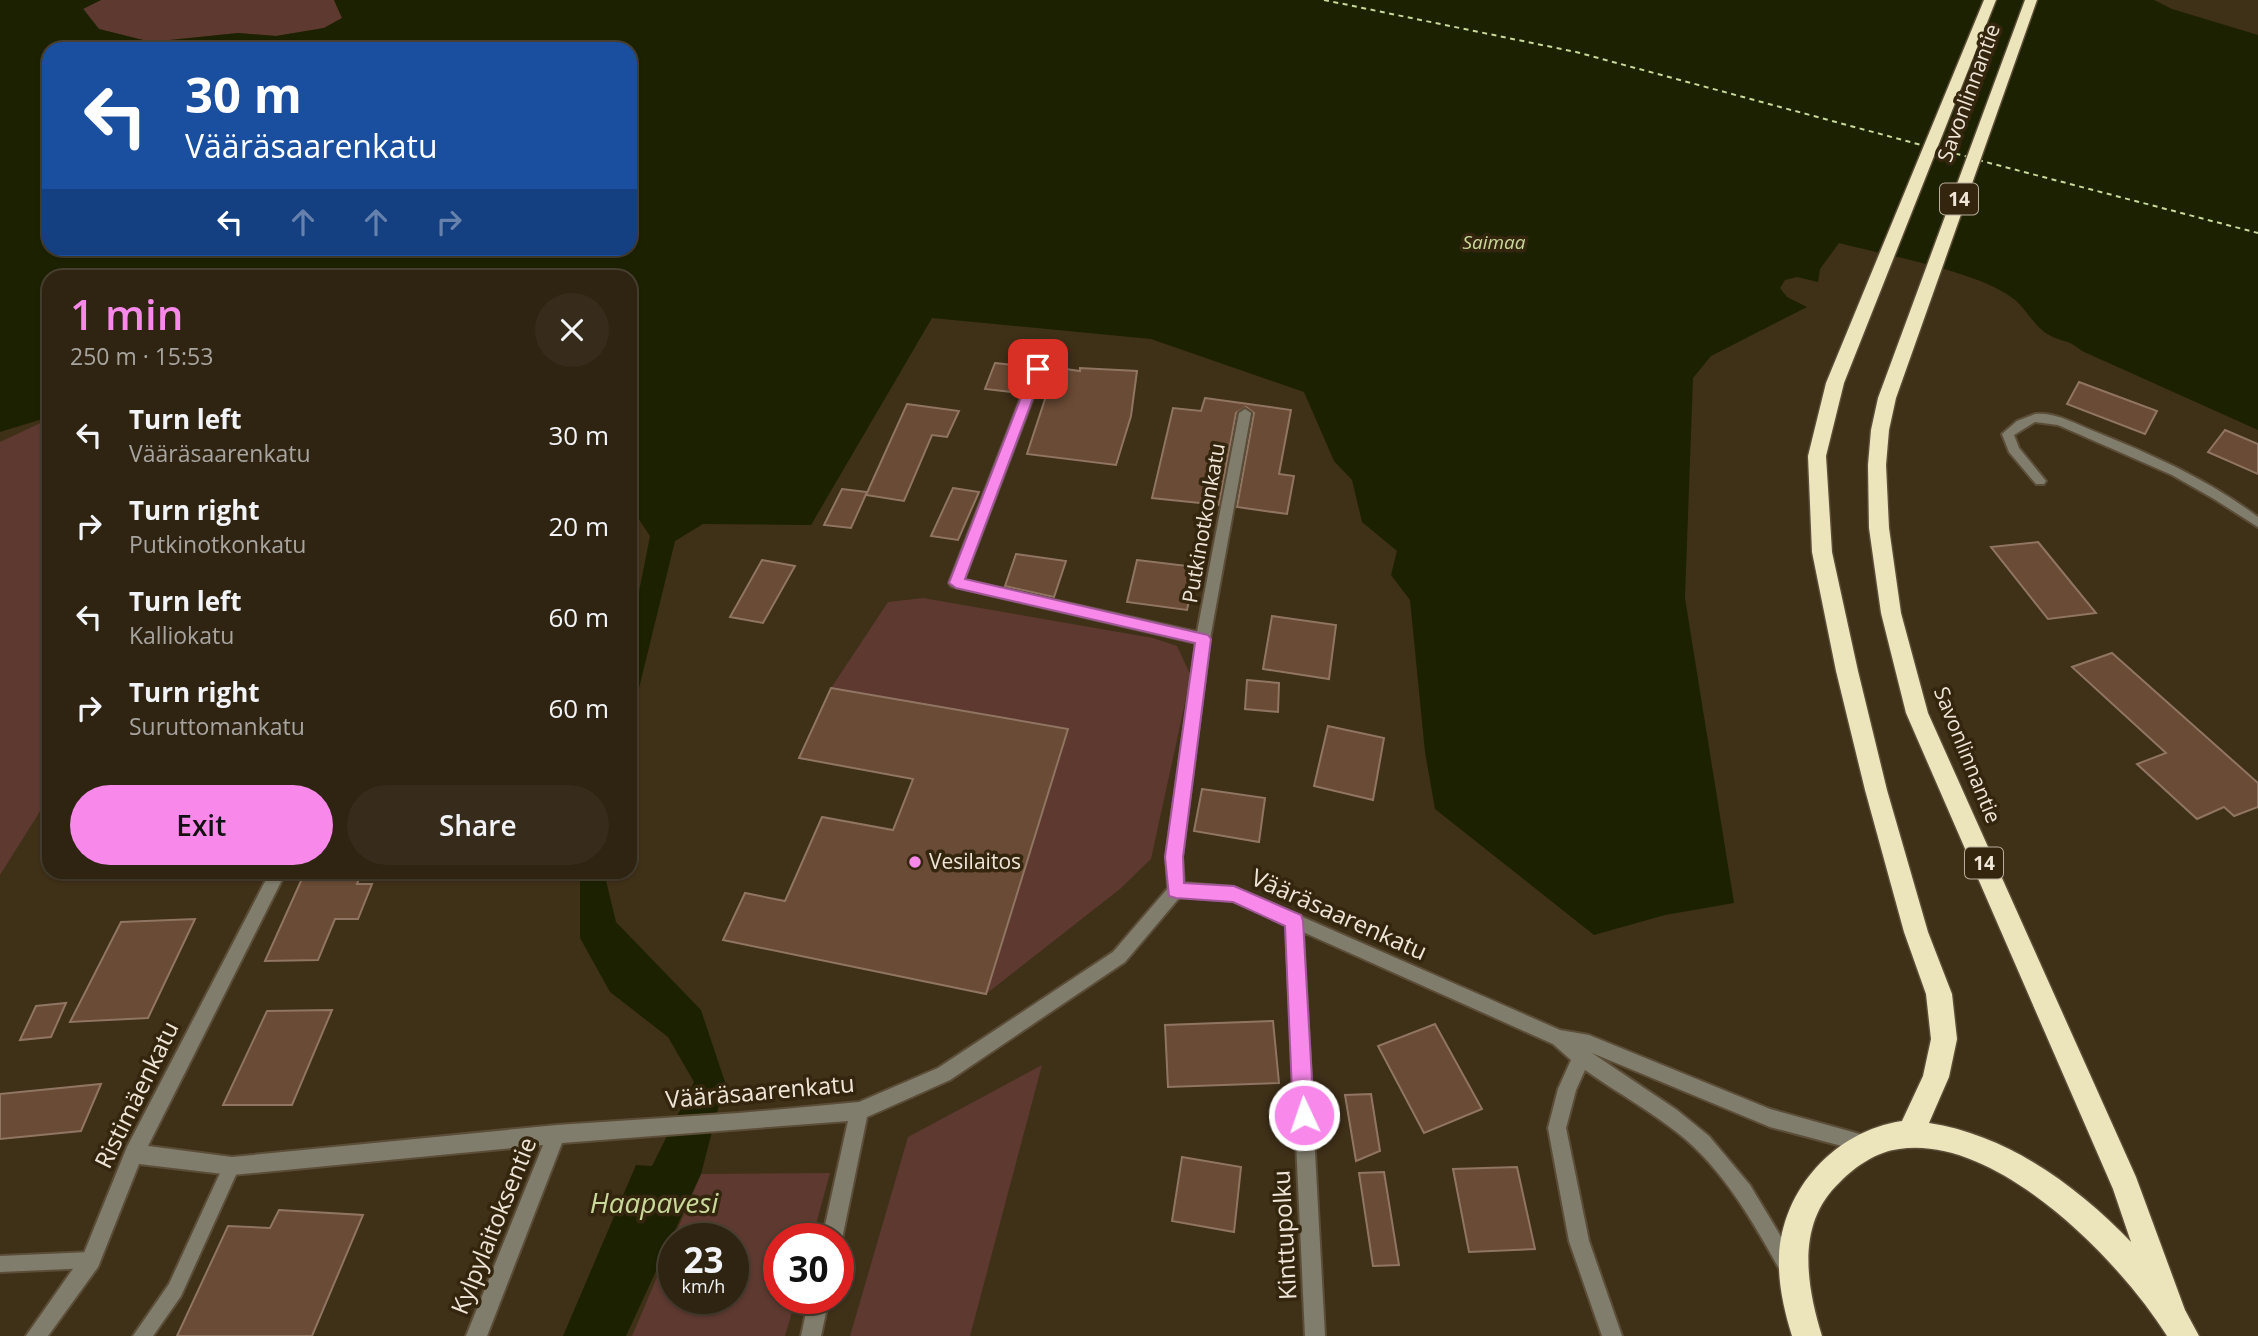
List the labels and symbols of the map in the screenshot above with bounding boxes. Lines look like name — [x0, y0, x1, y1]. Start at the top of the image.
street label: Savonlinnantie — [1930, 20, 2006, 165]
road number: 14 — [1940, 183, 1978, 214]
water label: Saimaa — [1462, 229, 1526, 255]
pin — [1008, 339, 1068, 399]
street label: Putkinotkonkatu — [1175, 441, 1231, 605]
street label: Savonlinnantie — [1928, 682, 2008, 827]
place label: Vesilaitos — [929, 847, 1021, 875]
road number: 14 — [1965, 848, 2003, 878]
marker: Vesilaitos — [907, 854, 923, 870]
street label: Vääräsaarenkatu — [1246, 860, 1433, 967]
street label: Ristimäenkatu — [86, 1015, 186, 1173]
street label: Vääräsaarenkatu — [664, 1066, 856, 1115]
position arrow — [1267, 1078, 1341, 1152]
street label: Kylpylaitoksentie — [442, 1132, 543, 1319]
street label: Kinttupolku — [1264, 1169, 1303, 1301]
water label: Haapavesi — [590, 1183, 719, 1221]
speed limit sign: 30 — [763, 1223, 854, 1314]

